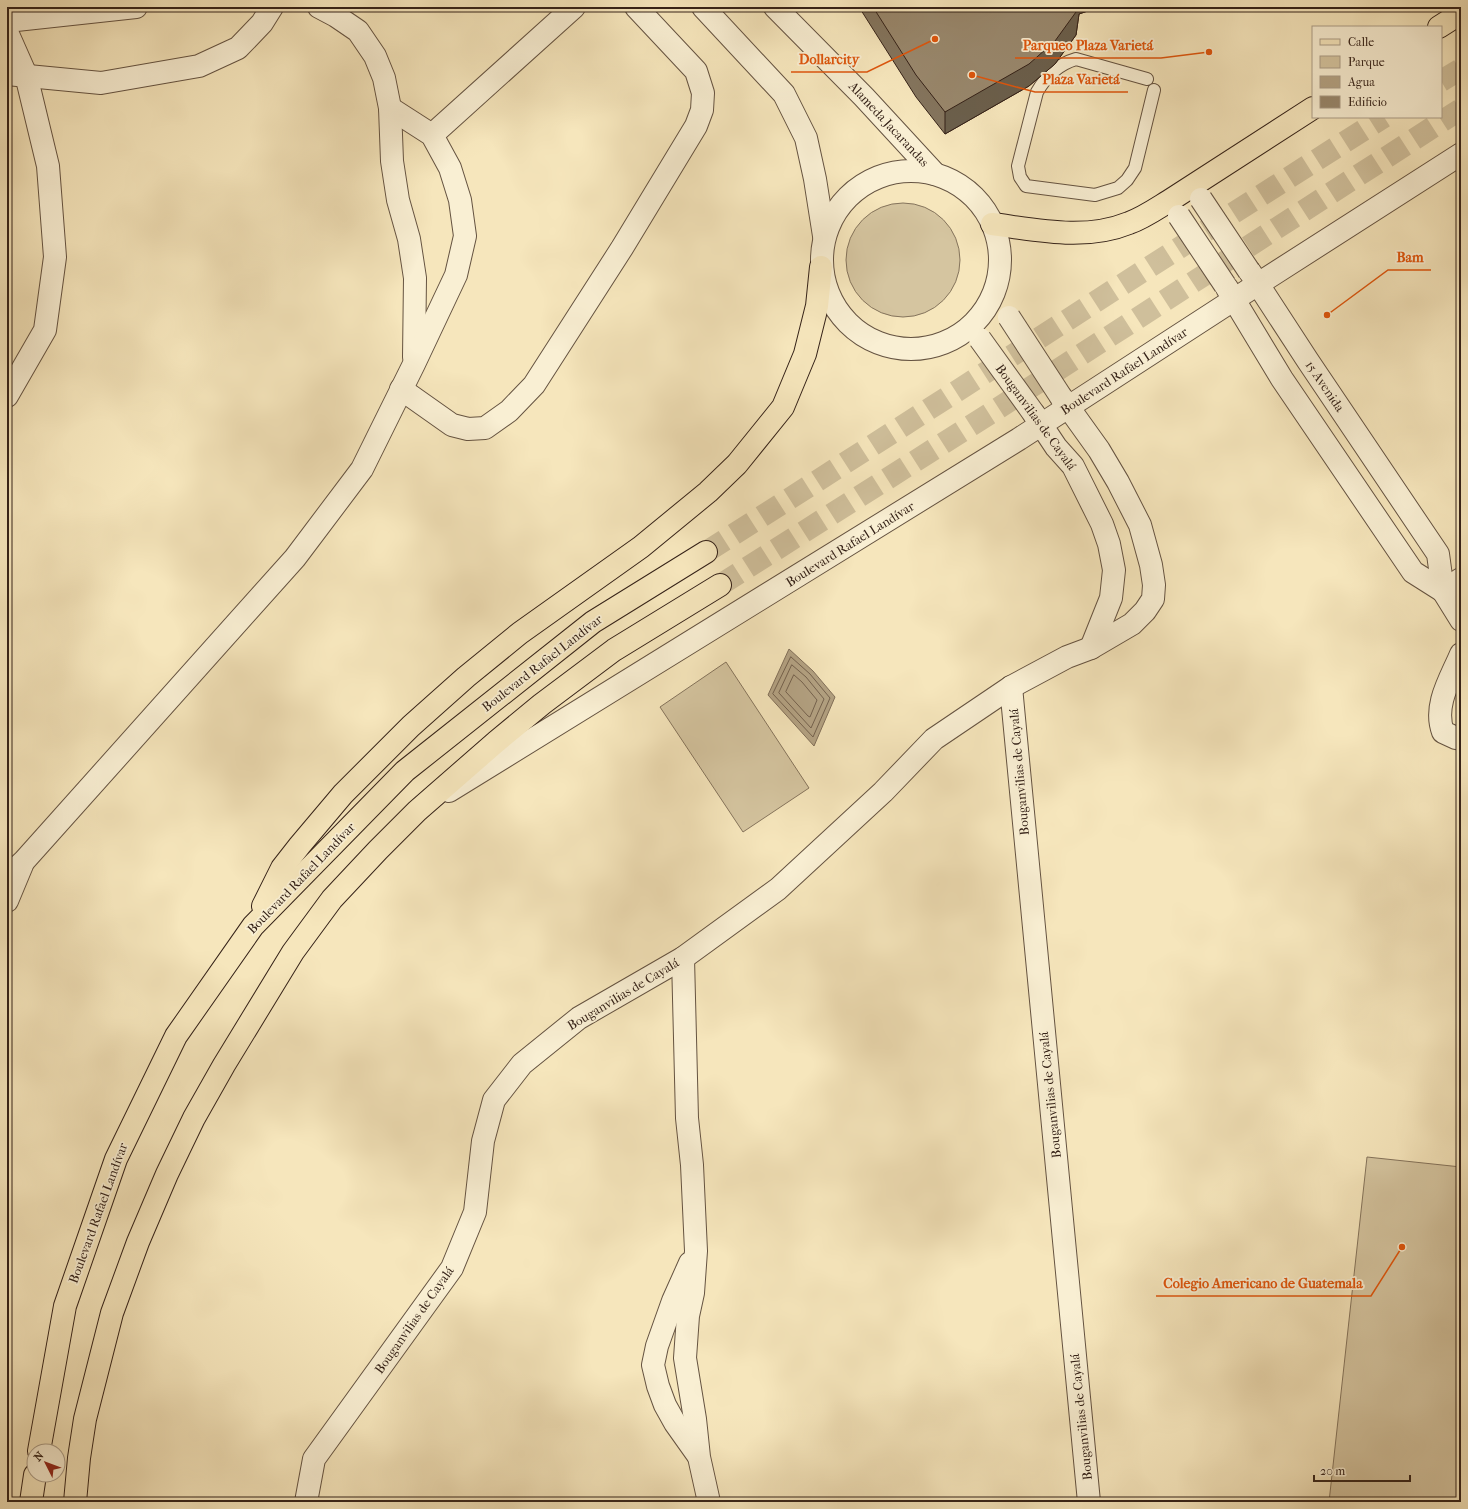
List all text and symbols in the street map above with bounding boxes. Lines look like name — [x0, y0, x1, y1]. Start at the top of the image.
legend — [1312, 26, 1442, 118]
callout: Parqueo Plaza Varietá — [1015, 32, 1161, 58]
text: Calle — [1348, 35, 1374, 49]
text: Parqueo Plaza Varietá — [1023, 37, 1154, 54]
callout: Dollarcity — [791, 46, 867, 72]
text: Dollarcity — [799, 51, 861, 68]
text: Parque — [1348, 55, 1385, 69]
callout: Plaza Varietá — [1035, 66, 1128, 92]
text: Plaza Varietá — [1042, 71, 1120, 88]
text: Agua — [1347, 75, 1375, 89]
street label: Alameda Jacarandas — [845, 78, 932, 170]
text: Edificio — [1348, 95, 1387, 109]
callout: Bam — [1388, 244, 1431, 270]
text: Bam — [1396, 249, 1424, 266]
street label: Boulevard Rafael Landívar — [1058, 324, 1191, 418]
street label: 15 Avenida — [1303, 358, 1348, 415]
street label: Bouganvilias de Cayalá — [993, 361, 1080, 474]
street label: Boulevard Rafael Landívar — [783, 498, 917, 590]
street label: Boulevard Rafael Landívar — [479, 611, 605, 715]
street label: Bouganvilias de Cayalá — [1006, 707, 1032, 836]
street label: Boulevard Rafael Landívar — [244, 819, 358, 937]
street label: Bouganvilias de Cayalá — [565, 954, 682, 1033]
street label: Bouganvilias de Cayalá — [1036, 1030, 1064, 1159]
street label: Boulevard Rafael Landívar — [66, 1140, 131, 1285]
street label: Bouganvilias de Cayalá — [371, 1263, 457, 1376]
callout: Colegio Americano de Guatemala — [1156, 1270, 1371, 1296]
text: Colegio Americano de Guatemala — [1163, 1275, 1363, 1292]
street label: Bouganvilias de Cayalá — [1067, 1352, 1095, 1481]
north arrow — [26, 1443, 66, 1483]
text: N — [31, 1449, 47, 1464]
scale bar — [1314, 1457, 1410, 1483]
text: 20 m — [1320, 1464, 1345, 1478]

